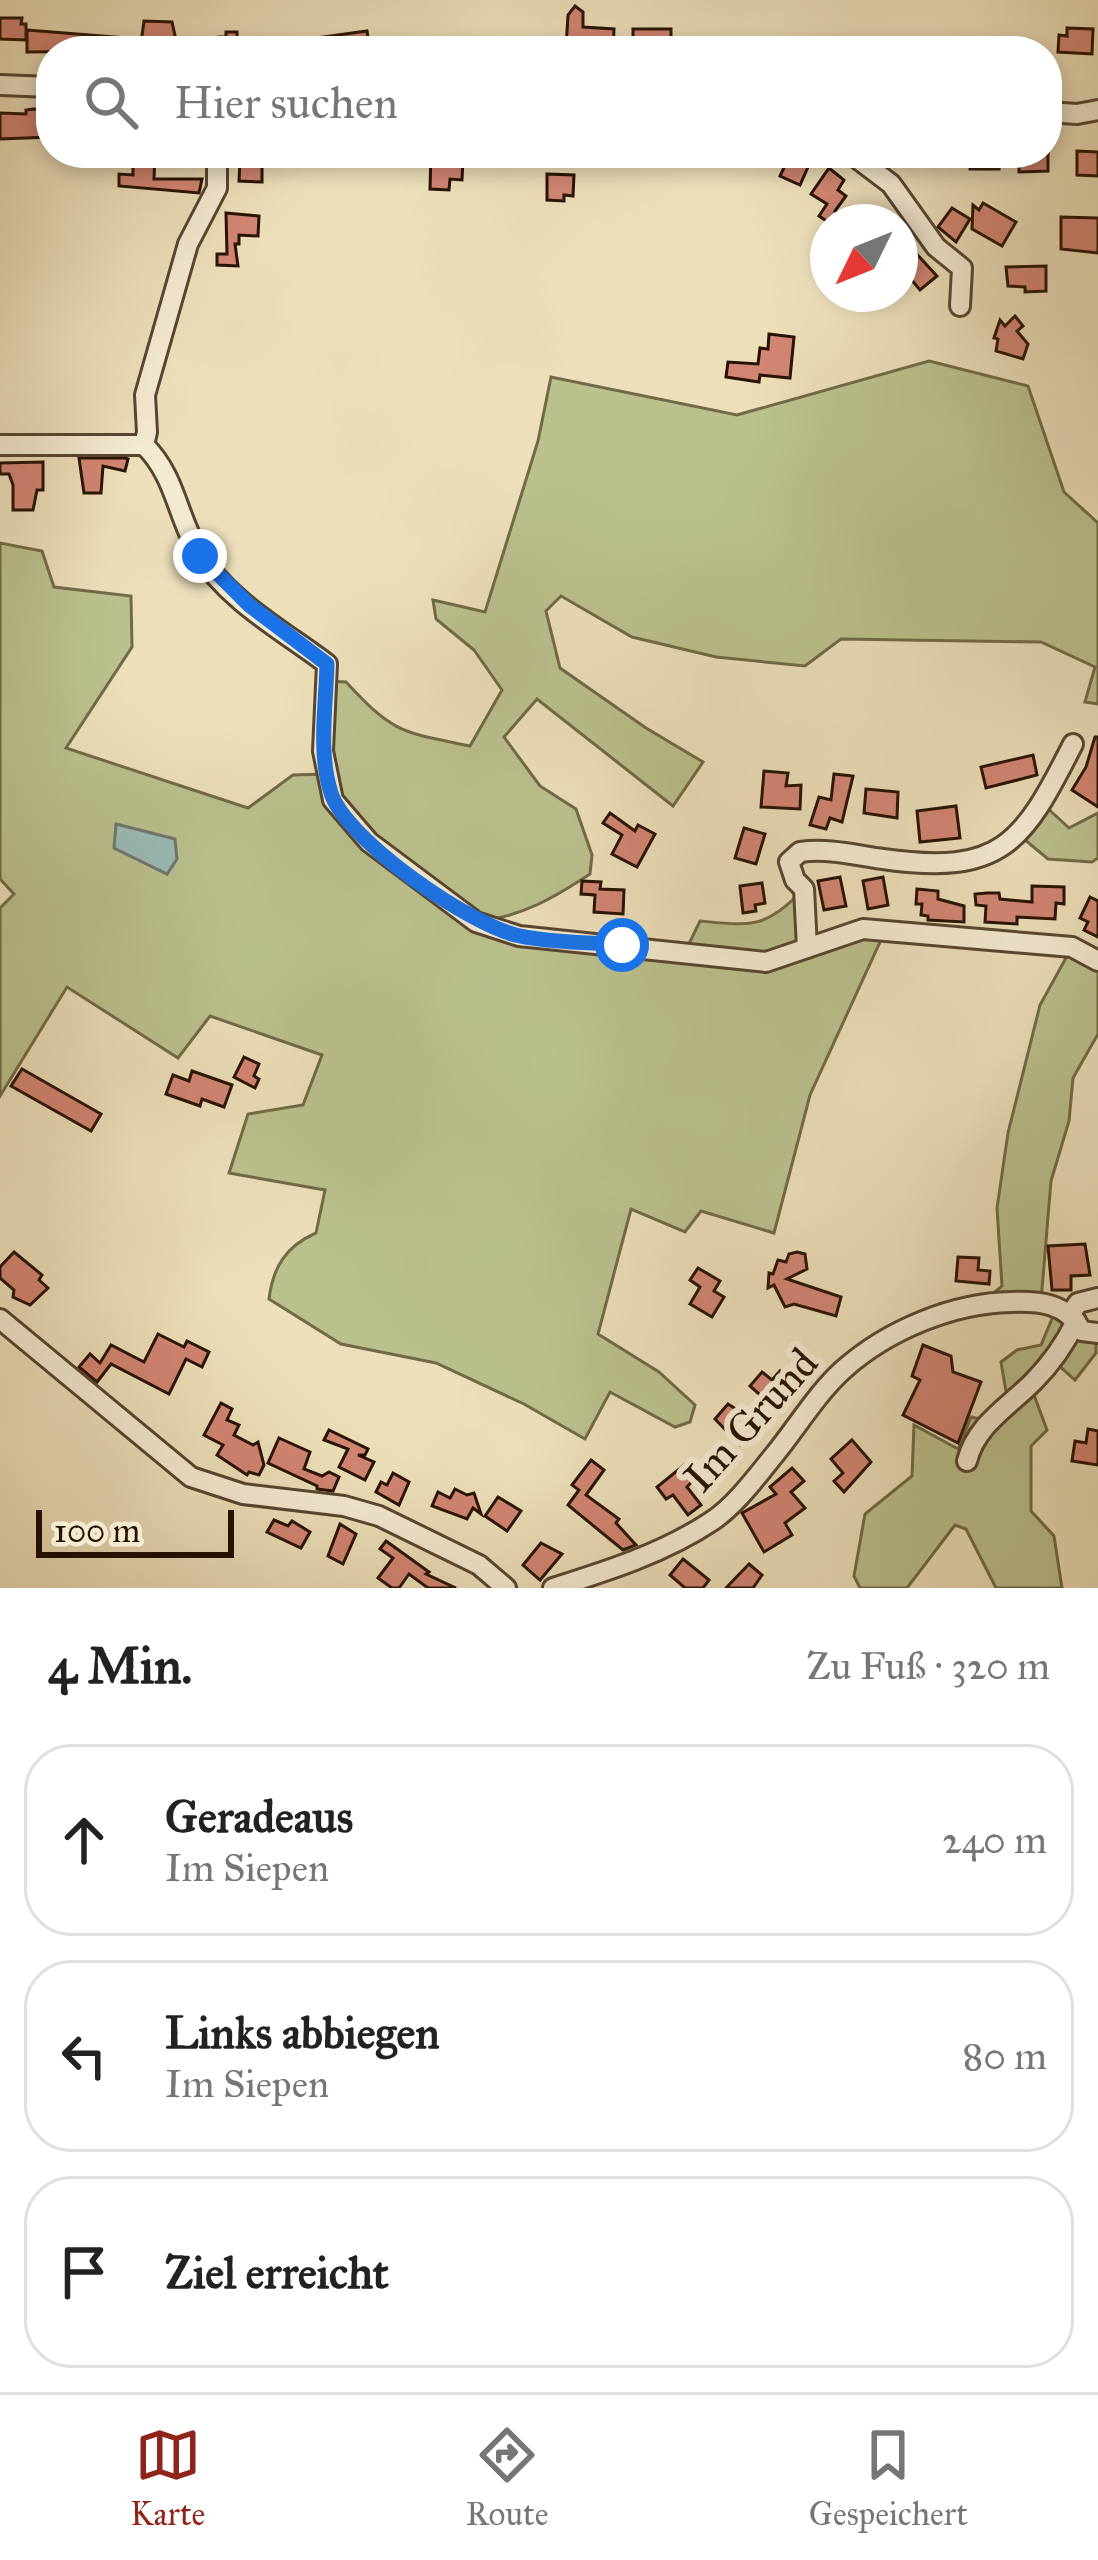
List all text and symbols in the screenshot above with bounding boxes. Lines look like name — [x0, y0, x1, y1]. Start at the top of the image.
search box — [36, 36, 1062, 168]
icon: search — [78, 69, 144, 135]
text: Hier suchen — [174, 75, 398, 130]
north arrow — [810, 204, 918, 312]
route end — [173, 529, 227, 583]
route start — [595, 918, 649, 972]
street label: Im Grund — [673, 1338, 829, 1502]
scale bar — [36, 1504, 234, 1557]
text: 100 m — [54, 1511, 140, 1551]
text: 4 Min. — [48, 1635, 192, 1697]
text: Zu Fuß · 320 m — [806, 1642, 1050, 1690]
text: Geradeaus — [165, 1789, 353, 1844]
icon: ahead — [51, 1807, 117, 1873]
text: 240 m — [942, 1816, 1047, 1864]
text: Im Siepen — [165, 1844, 329, 1892]
text: Links abbiegen — [165, 2005, 440, 2060]
icon: left — [51, 2023, 117, 2089]
text: 80 m — [962, 2032, 1047, 2080]
text: Im Siepen — [165, 2060, 329, 2108]
icon: arrive — [51, 2239, 117, 2305]
text: Ziel erreicht — [165, 2245, 389, 2300]
tab: Karte — [130, 2422, 205, 2534]
tab: Route — [466, 2422, 548, 2534]
tab: Gespeichert — [809, 2422, 968, 2534]

